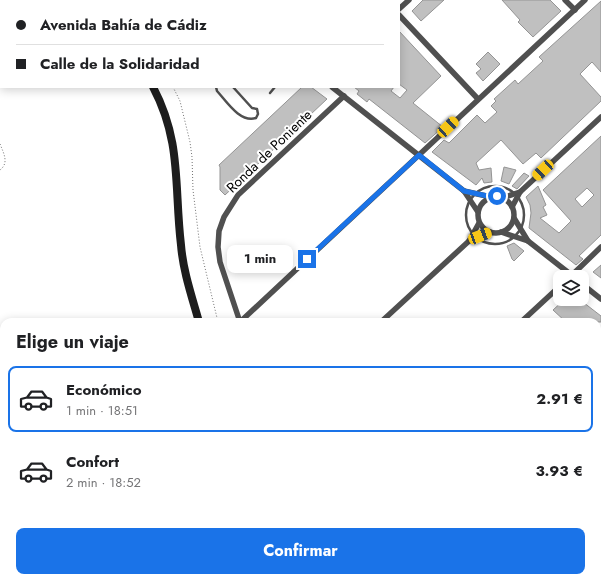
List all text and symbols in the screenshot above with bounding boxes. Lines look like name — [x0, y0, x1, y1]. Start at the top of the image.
text: Avenida Bahía de Cádiz — [40, 14, 207, 36]
text: Calle de la Solidaridad — [40, 53, 199, 75]
street label: Ronda de Poniente — [222, 105, 316, 197]
car — [435, 114, 461, 140]
car — [530, 157, 556, 183]
route start — [488, 187, 506, 205]
car — [467, 226, 493, 246]
callout: 1 min — [227, 245, 293, 273]
text: 1 min — [244, 249, 276, 268]
route end — [298, 250, 316, 268]
map controls — [553, 270, 589, 306]
button: layers — [553, 270, 589, 306]
text: Elige un viaje — [16, 329, 129, 355]
text: Económico — [66, 379, 141, 401]
icon: car — [18, 381, 54, 417]
text: 2.91 € — [536, 388, 583, 410]
text: 1 min · 18:51 — [66, 401, 138, 420]
text: Confort — [66, 451, 119, 473]
icon: car — [18, 453, 54, 489]
text: 3.93 € — [535, 460, 583, 482]
text: 2 min · 18:52 — [66, 473, 141, 492]
button: Confirmar — [16, 528, 585, 574]

